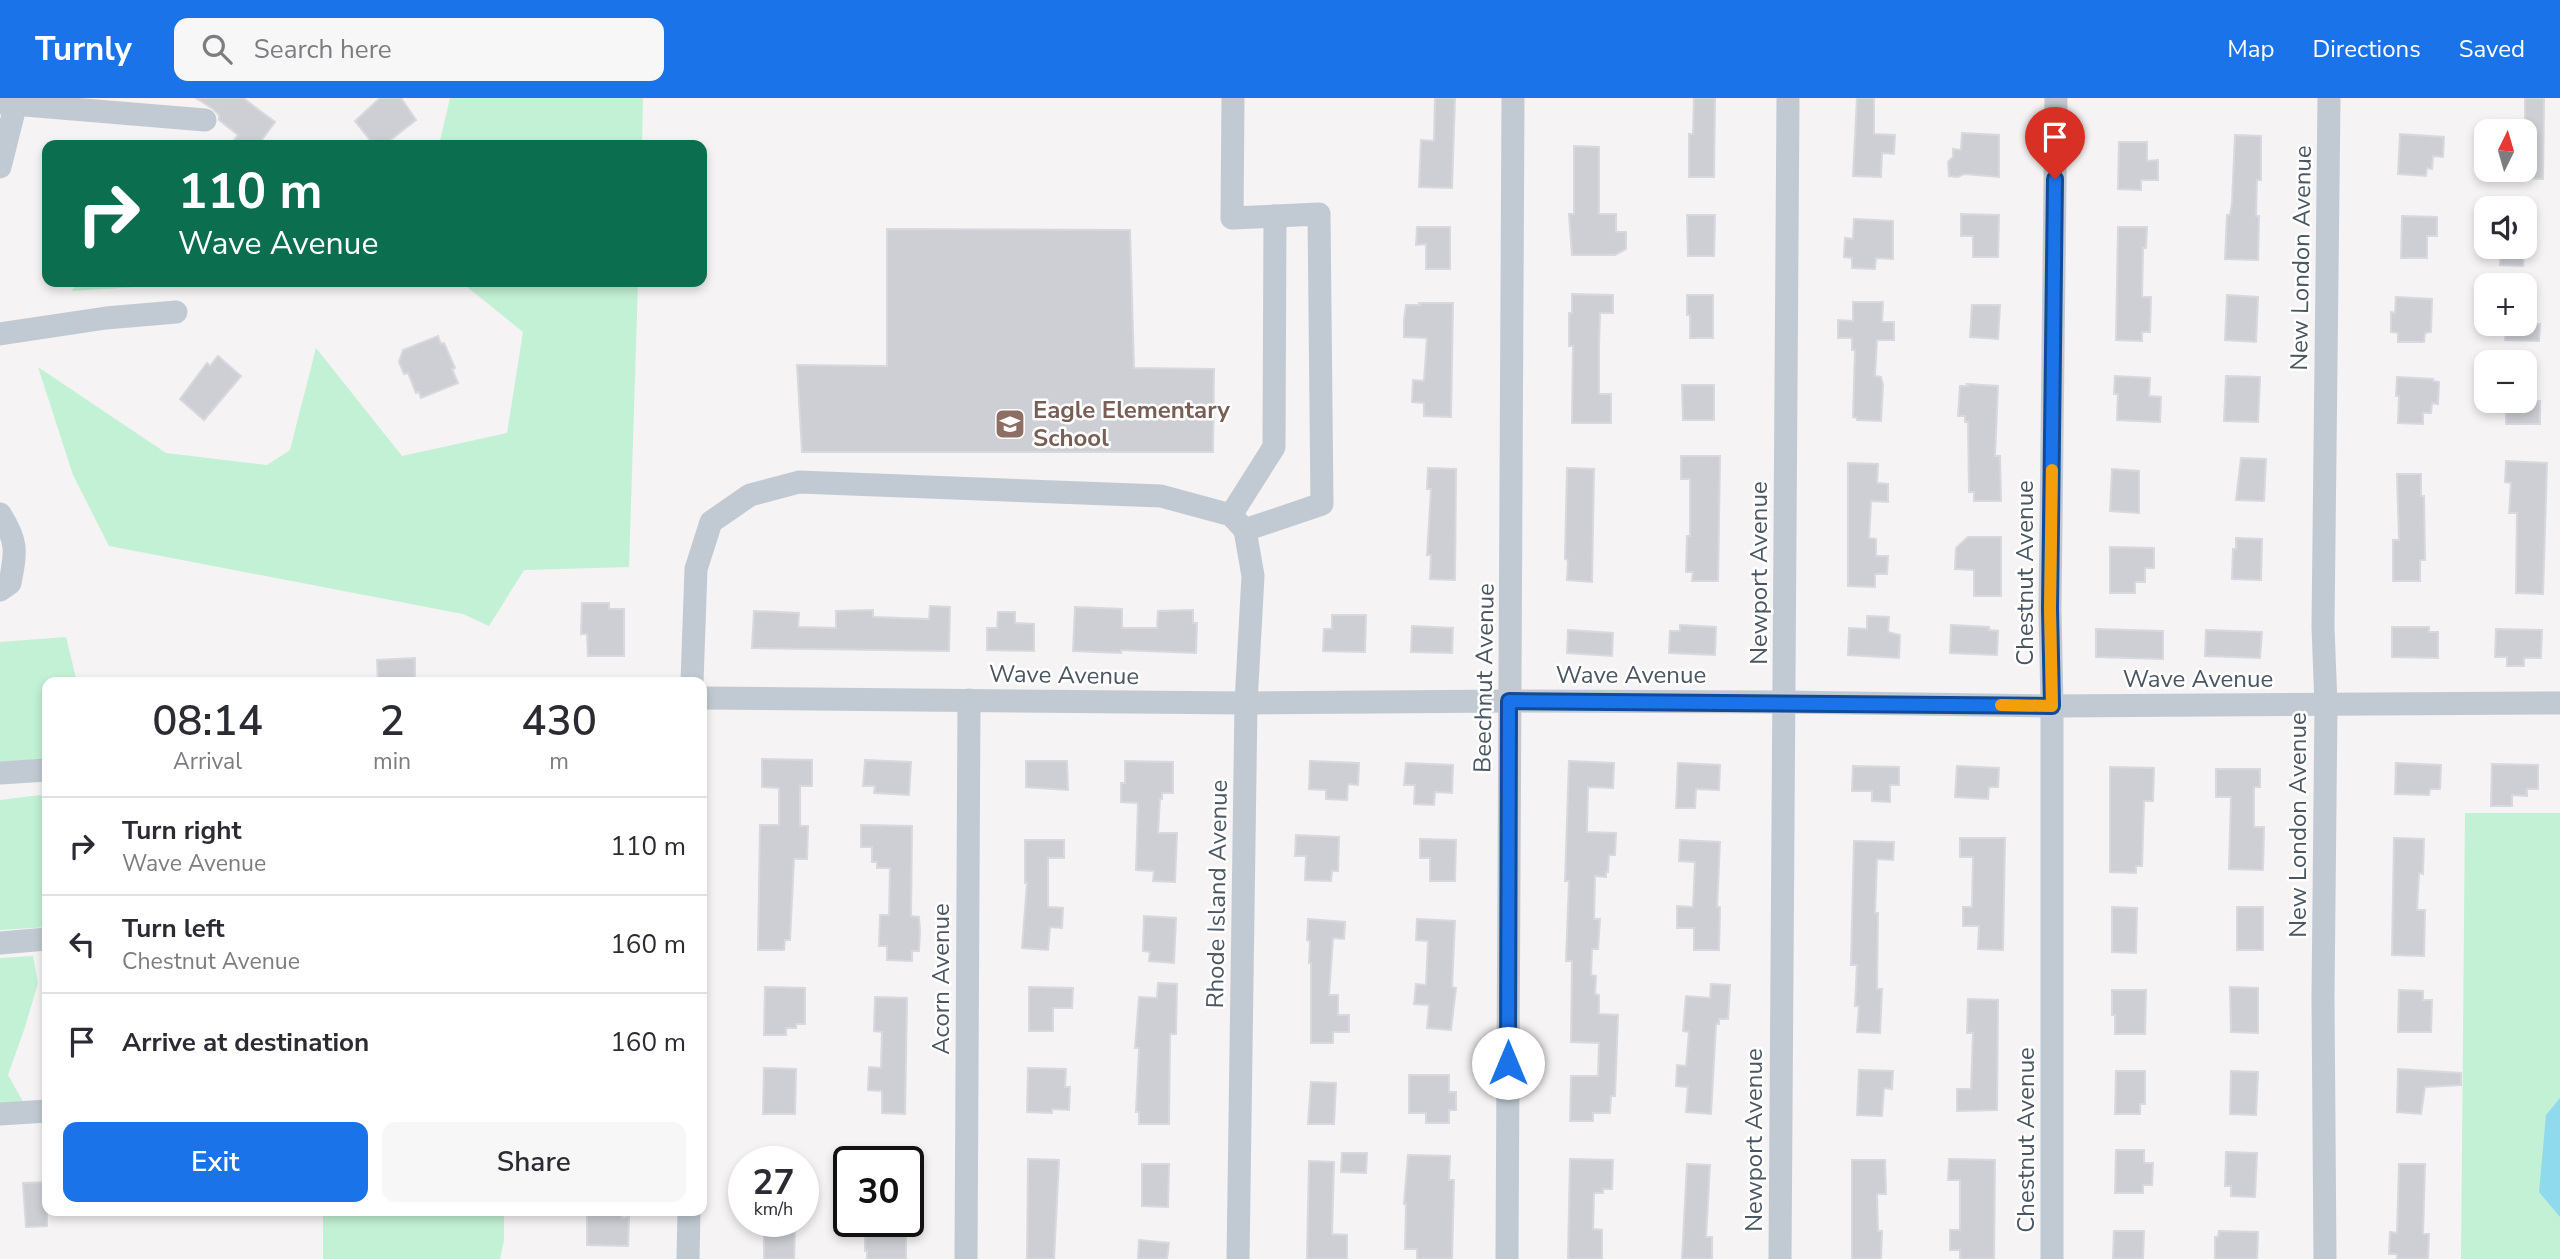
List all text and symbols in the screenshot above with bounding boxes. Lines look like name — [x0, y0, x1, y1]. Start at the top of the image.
search box — [174, 18, 664, 81]
text: Turnly — [35, 27, 132, 72]
icon: search — [198, 30, 236, 68]
text: Search here — [254, 32, 392, 67]
text: Map — [2227, 33, 2274, 65]
text: Directions — [2312, 33, 2421, 65]
text: Saved — [2459, 33, 2525, 65]
pin — [2025, 107, 2085, 179]
icon: arrive — [2036, 118, 2074, 156]
north arrow — [2474, 119, 2538, 182]
map controls — [2474, 119, 2537, 413]
street label: New London Avenue — [2283, 145, 2319, 371]
text: 110 m — [178, 158, 322, 225]
icon: right — [63, 168, 154, 259]
button: sound — [2474, 196, 2537, 259]
text: Wave Avenue — [178, 222, 379, 265]
button: + — [2474, 273, 2537, 336]
button: − — [2474, 350, 2537, 413]
place label: Eagle Elementary School — [1033, 394, 1230, 454]
school or university icon: Eagle Elementary School — [993, 407, 1027, 441]
street label: Chestnut Avenue — [2009, 480, 2041, 666]
street label: Newport Avenue — [1743, 481, 1775, 665]
street label: Beechnut Avenue — [1466, 583, 1502, 773]
street label: Wave Avenue — [989, 658, 1139, 692]
street label: Wave Avenue — [1556, 659, 1706, 691]
street label: Wave Avenue — [2123, 663, 2273, 695]
text: 08:14 — [152, 693, 263, 750]
text: 2 — [379, 693, 405, 750]
text: 430 — [521, 693, 597, 750]
street label: New London Avenue — [2282, 712, 2314, 938]
text: Arrival — [173, 746, 242, 777]
text: min — [373, 746, 411, 777]
text: m — [549, 746, 569, 777]
street label: Rhode Island Avenue — [1199, 779, 1235, 1009]
text: Turn right — [122, 813, 241, 848]
icon: right — [63, 827, 101, 865]
text: 110 m — [610, 829, 686, 864]
text: Wave Avenue — [122, 848, 266, 879]
street label: Acorn Avenue — [925, 903, 957, 1055]
text: Turn left — [122, 911, 225, 946]
icon: left — [63, 925, 101, 963]
text: 160 m — [610, 927, 686, 962]
text: Chestnut Avenue — [122, 946, 300, 977]
icon: arrive — [63, 1023, 101, 1061]
text: Arrive at destination — [122, 1025, 369, 1060]
text: 160 m — [610, 1025, 686, 1060]
position arrow — [1471, 1026, 1545, 1100]
street label: Chestnut Avenue — [2010, 1047, 2042, 1233]
street label: Newport Avenue — [1738, 1048, 1770, 1232]
button: Exit — [63, 1122, 368, 1202]
button: Share — [382, 1122, 686, 1202]
speed limit sign: 30 — [833, 1146, 924, 1237]
text: 27 — [752, 1159, 795, 1206]
text: km/h — [754, 1197, 793, 1221]

